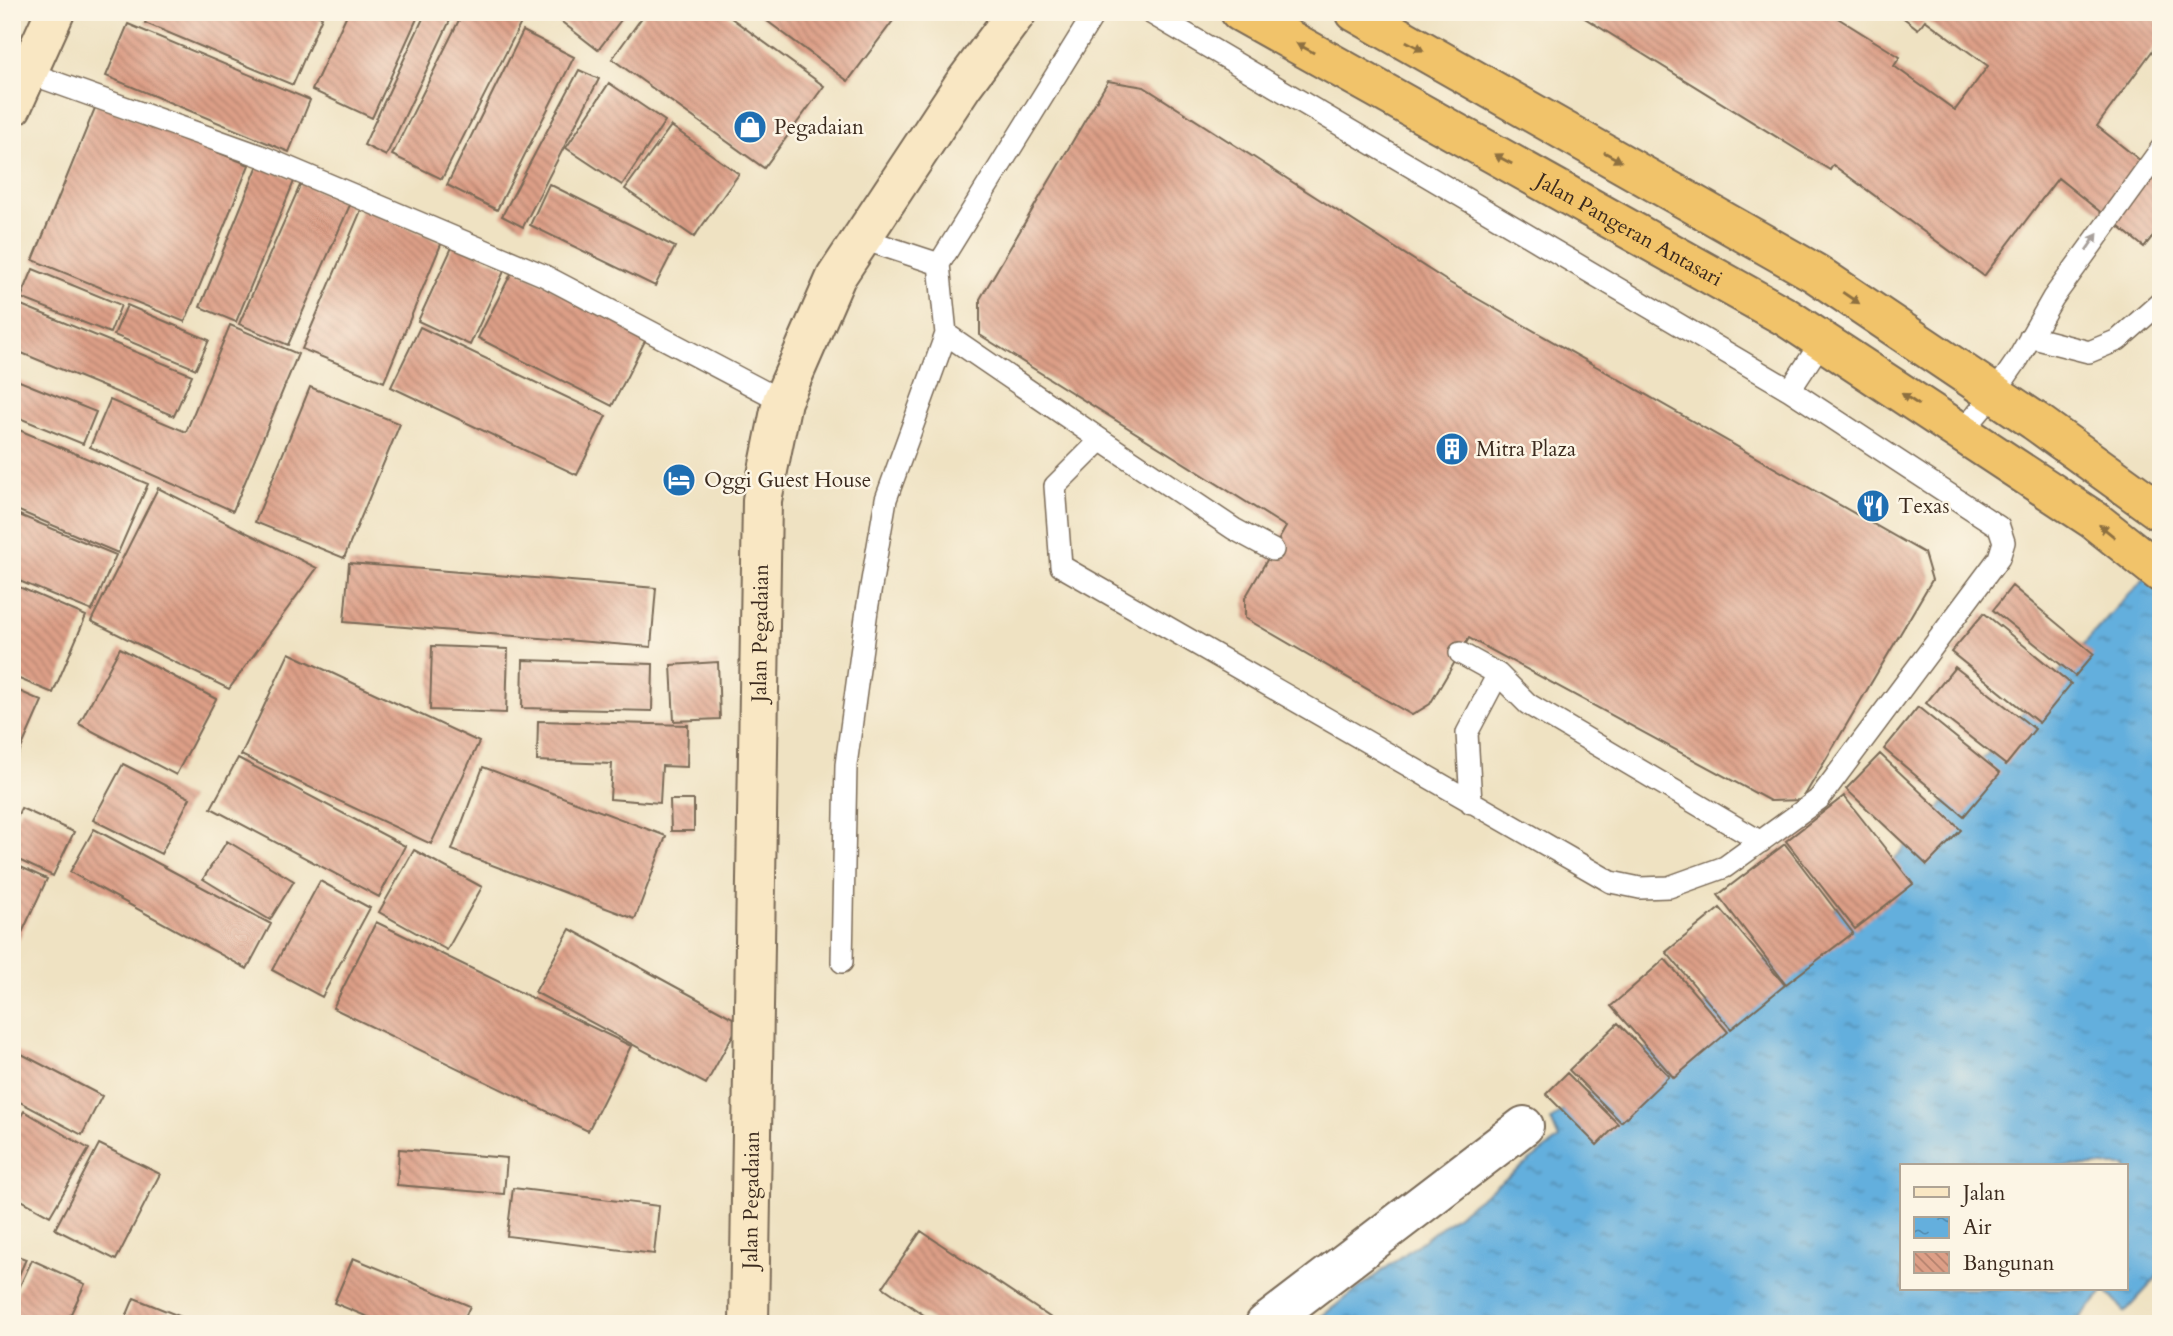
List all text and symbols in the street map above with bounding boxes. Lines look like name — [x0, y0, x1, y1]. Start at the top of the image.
one-way arrow — [1405, 40, 1424, 52]
one-way arrow — [1295, 42, 1315, 54]
shop icon: Pegadaian — [731, 108, 769, 146]
place label: Pegadaian — [774, 113, 864, 142]
one-way arrow — [1603, 151, 1623, 163]
one-way arrow — [1494, 153, 1513, 165]
street label: Jalan Pangeran Antasari — [1528, 165, 1728, 294]
one-way arrow — [2085, 233, 2099, 251]
one-way arrow — [1842, 291, 1860, 305]
one-way arrow — [1901, 392, 1920, 405]
building icon: Mitra Plaza — [1433, 430, 1471, 468]
place label: Mitra Plaza — [1476, 435, 1576, 464]
hotel icon: Oggi Guest House — [660, 461, 698, 499]
place label: Oggi Guest House — [704, 466, 871, 495]
restaurant icon: Texas — [1854, 487, 1892, 525]
place label: Texas — [1898, 492, 1949, 521]
one-way arrow — [2099, 524, 2116, 539]
street label: Jalan Pegadaian — [745, 564, 776, 705]
street label: Jalan Pegadaian — [736, 1131, 767, 1272]
legend — [1900, 1164, 2128, 1290]
text: Jalan — [1960, 1179, 2006, 1208]
text: Air — [1963, 1213, 1992, 1242]
text: Bangunan — [1963, 1249, 2055, 1278]

